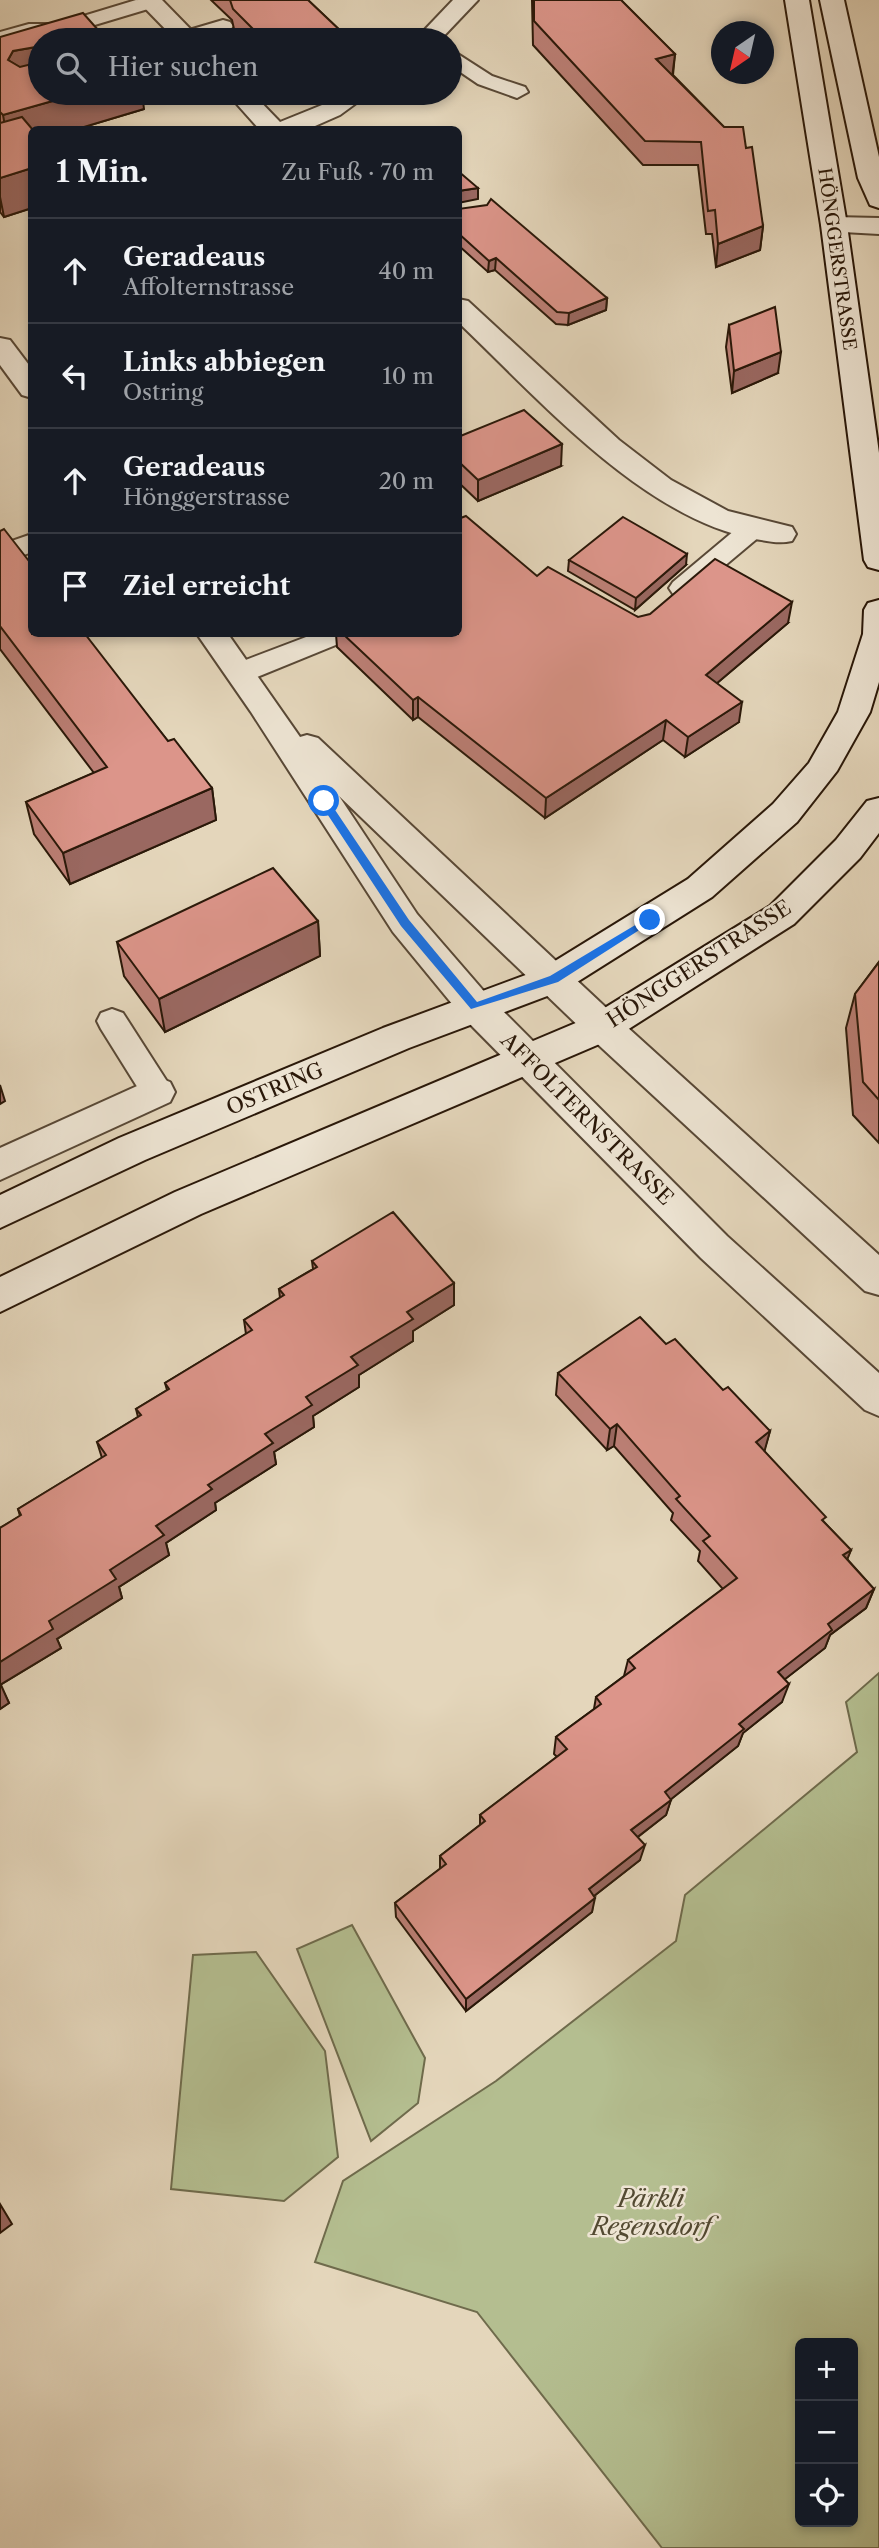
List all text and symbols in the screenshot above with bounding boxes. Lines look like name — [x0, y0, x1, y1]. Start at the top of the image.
north arrow — [711, 21, 774, 84]
search box — [28, 28, 462, 105]
icon: search — [52, 48, 90, 86]
text: Hier suchen — [108, 51, 258, 83]
text: 1 Min. — [56, 153, 148, 190]
text: Zu Fuß · 70 m — [282, 158, 434, 186]
street label: HÖNGGERSTRASSE — [813, 166, 862, 352]
text: Geradeaus — [123, 241, 265, 273]
icon: ahead — [56, 252, 94, 290]
text: 40 m — [379, 257, 434, 285]
text: Affolternstrasse — [123, 273, 294, 301]
text: Links abbiegen — [123, 346, 326, 378]
icon: left — [56, 357, 94, 395]
text: 10 m — [382, 362, 434, 390]
text: Ostring — [123, 378, 203, 406]
text: Geradeaus — [123, 451, 265, 483]
icon: ahead — [56, 462, 94, 500]
text: 20 m — [379, 467, 434, 495]
text: Hönggerstrasse — [123, 483, 290, 511]
icon: arrive — [56, 567, 94, 605]
text: Ziel erreicht — [123, 570, 290, 602]
route start — [308, 785, 339, 816]
street label: HÖNGGERSTRASSE — [602, 895, 796, 1033]
route end — [634, 904, 665, 935]
street label: AFFOLTERNSTRASSE — [495, 1027, 679, 1210]
street label: OSTRING — [222, 1057, 327, 1120]
park label: Pärkli Regensdorf — [589, 2184, 719, 2241]
map controls — [795, 2338, 858, 2527]
button: + — [795, 2338, 858, 2401]
button: − — [795, 2401, 858, 2464]
button: locate — [795, 2464, 858, 2527]

